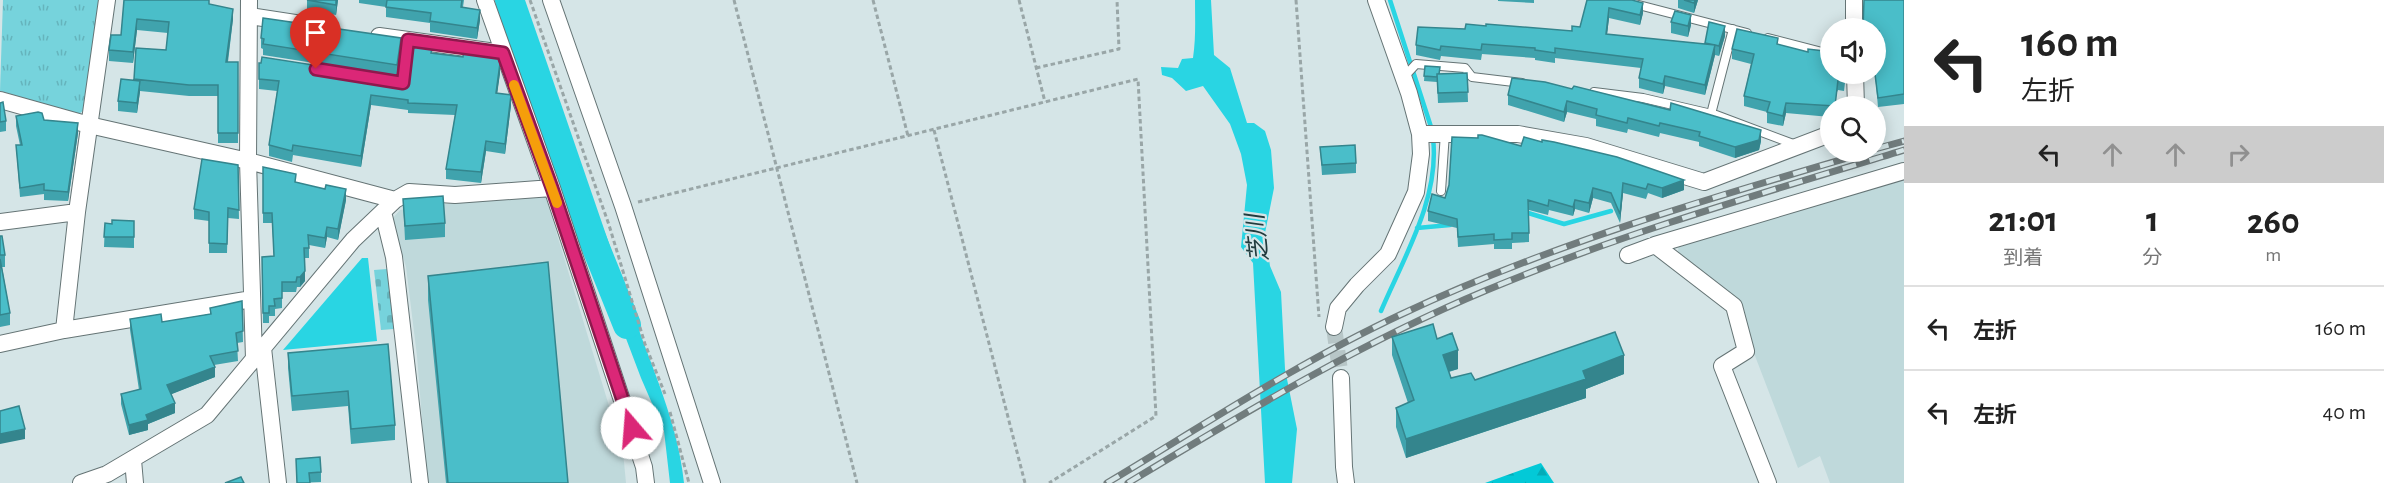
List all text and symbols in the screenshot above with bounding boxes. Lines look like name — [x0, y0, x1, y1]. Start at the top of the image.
pin — [290, 7, 341, 69]
icon: arrive — [299, 16, 332, 49]
map controls — [1820, 18, 1886, 162]
button: sound — [1820, 18, 1886, 84]
text: 160 m — [2021, 22, 2119, 64]
icon: left — [1922, 24, 2000, 102]
text: 左折 — [2021, 78, 2075, 105]
button: search — [1820, 96, 1886, 162]
icon: left — [2033, 138, 2066, 171]
icon: ahead — [2096, 138, 2129, 171]
icon: ahead — [2159, 138, 2192, 171]
icon: right — [2222, 138, 2255, 171]
text: 21:01 — [1988, 202, 2058, 238]
text: 1 — [2146, 202, 2159, 238]
text: 260 — [2247, 204, 2300, 240]
water label: 芝川 — [1241, 210, 1272, 263]
text: m — [2265, 245, 2281, 265]
text: 到着 — [2003, 248, 2043, 268]
text: 分 — [2142, 248, 2162, 268]
icon: left — [1922, 312, 1955, 345]
text: 160 m — [2315, 317, 2366, 339]
text: 左折 — [1973, 320, 2017, 342]
position arrow — [600, 396, 664, 460]
icon: left — [1922, 396, 1955, 429]
text: 40 m — [2323, 401, 2366, 423]
text: 左折 — [1973, 404, 2017, 426]

